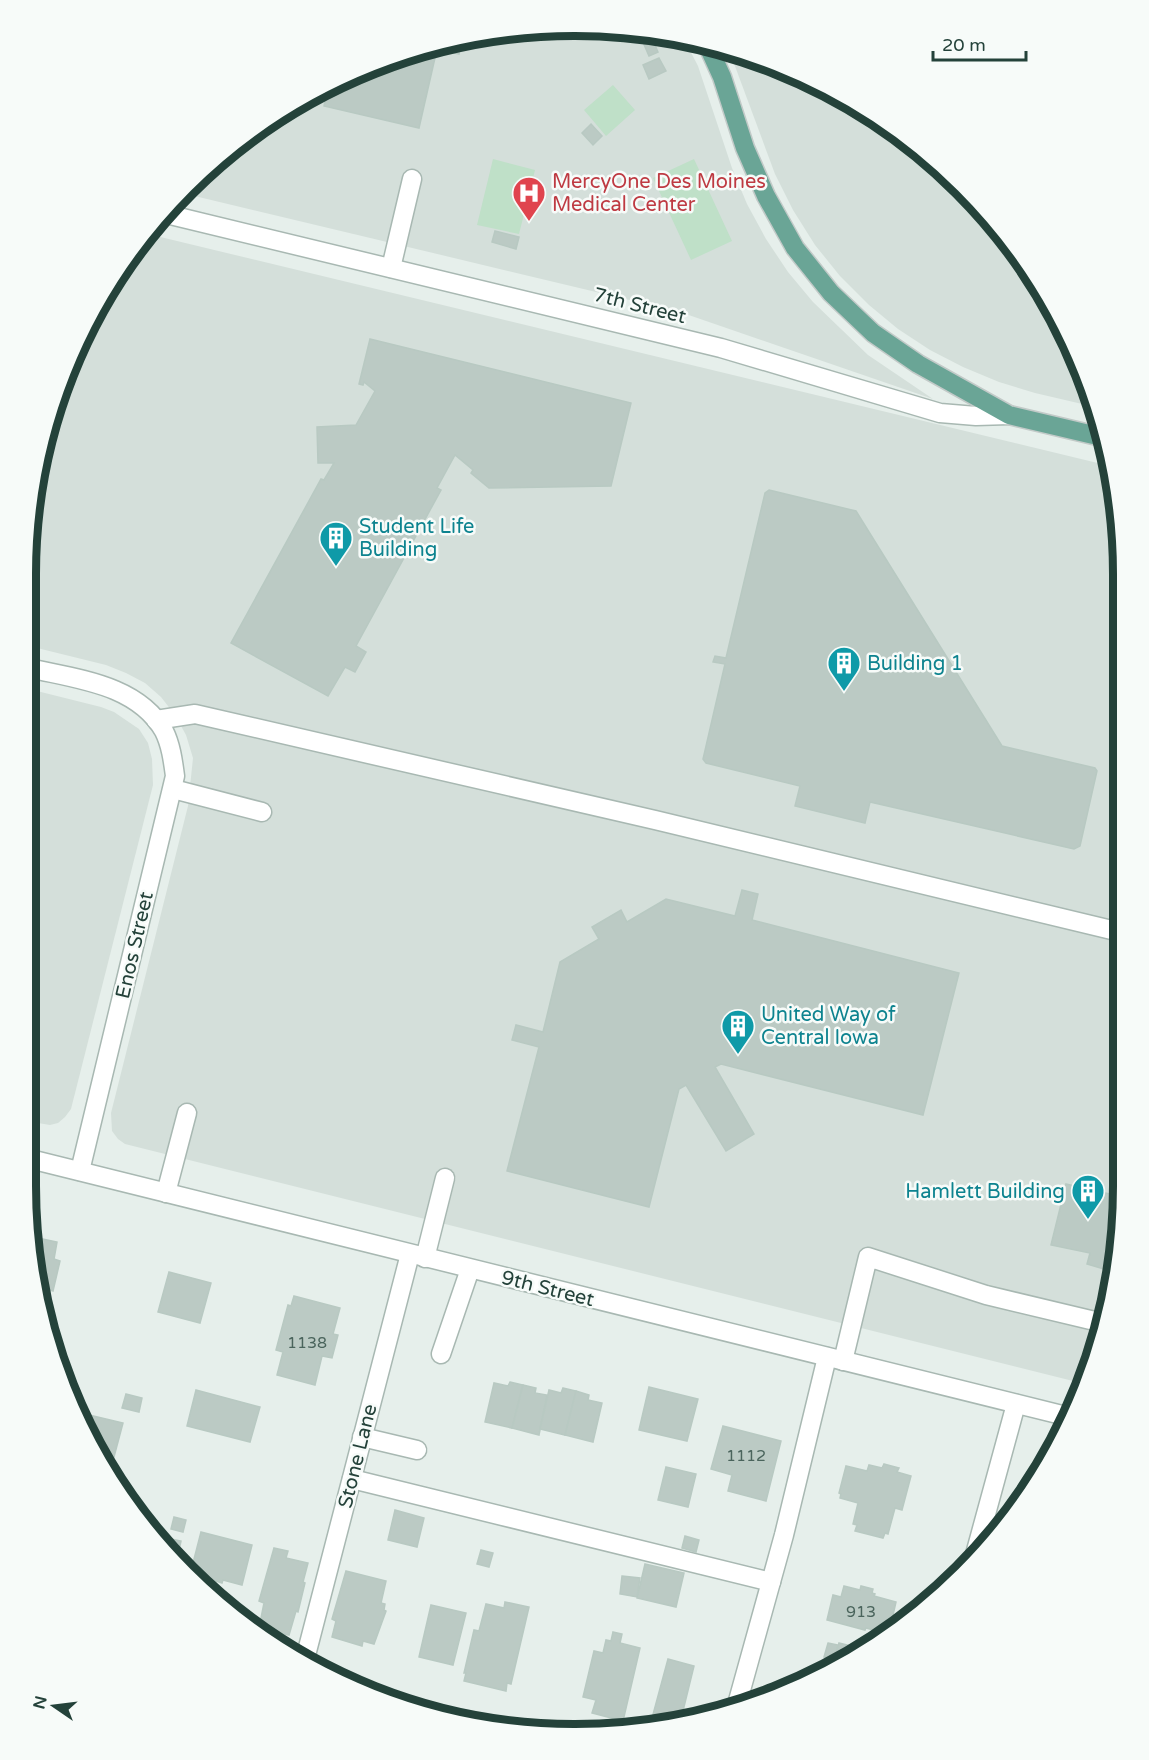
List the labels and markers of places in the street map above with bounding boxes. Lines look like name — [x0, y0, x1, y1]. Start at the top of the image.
place label: MercyOne Des Moines Medical Center — [552, 170, 766, 217]
hospital icon: MercyOne Des Moines Medical Center — [511, 175, 547, 222]
place label: Student Life Building — [359, 515, 474, 562]
building icon: Student Life Building — [318, 520, 354, 567]
building icon: Building 1 — [826, 645, 862, 692]
place label: Building 1 — [867, 652, 963, 676]
place label: United Way of Central Iowa — [761, 1003, 896, 1050]
building icon: United Way of Central Iowa — [720, 1008, 756, 1055]
building icon: Hamlett Building — [1070, 1173, 1106, 1220]
place label: Hamlett Building — [905, 1180, 1065, 1204]

